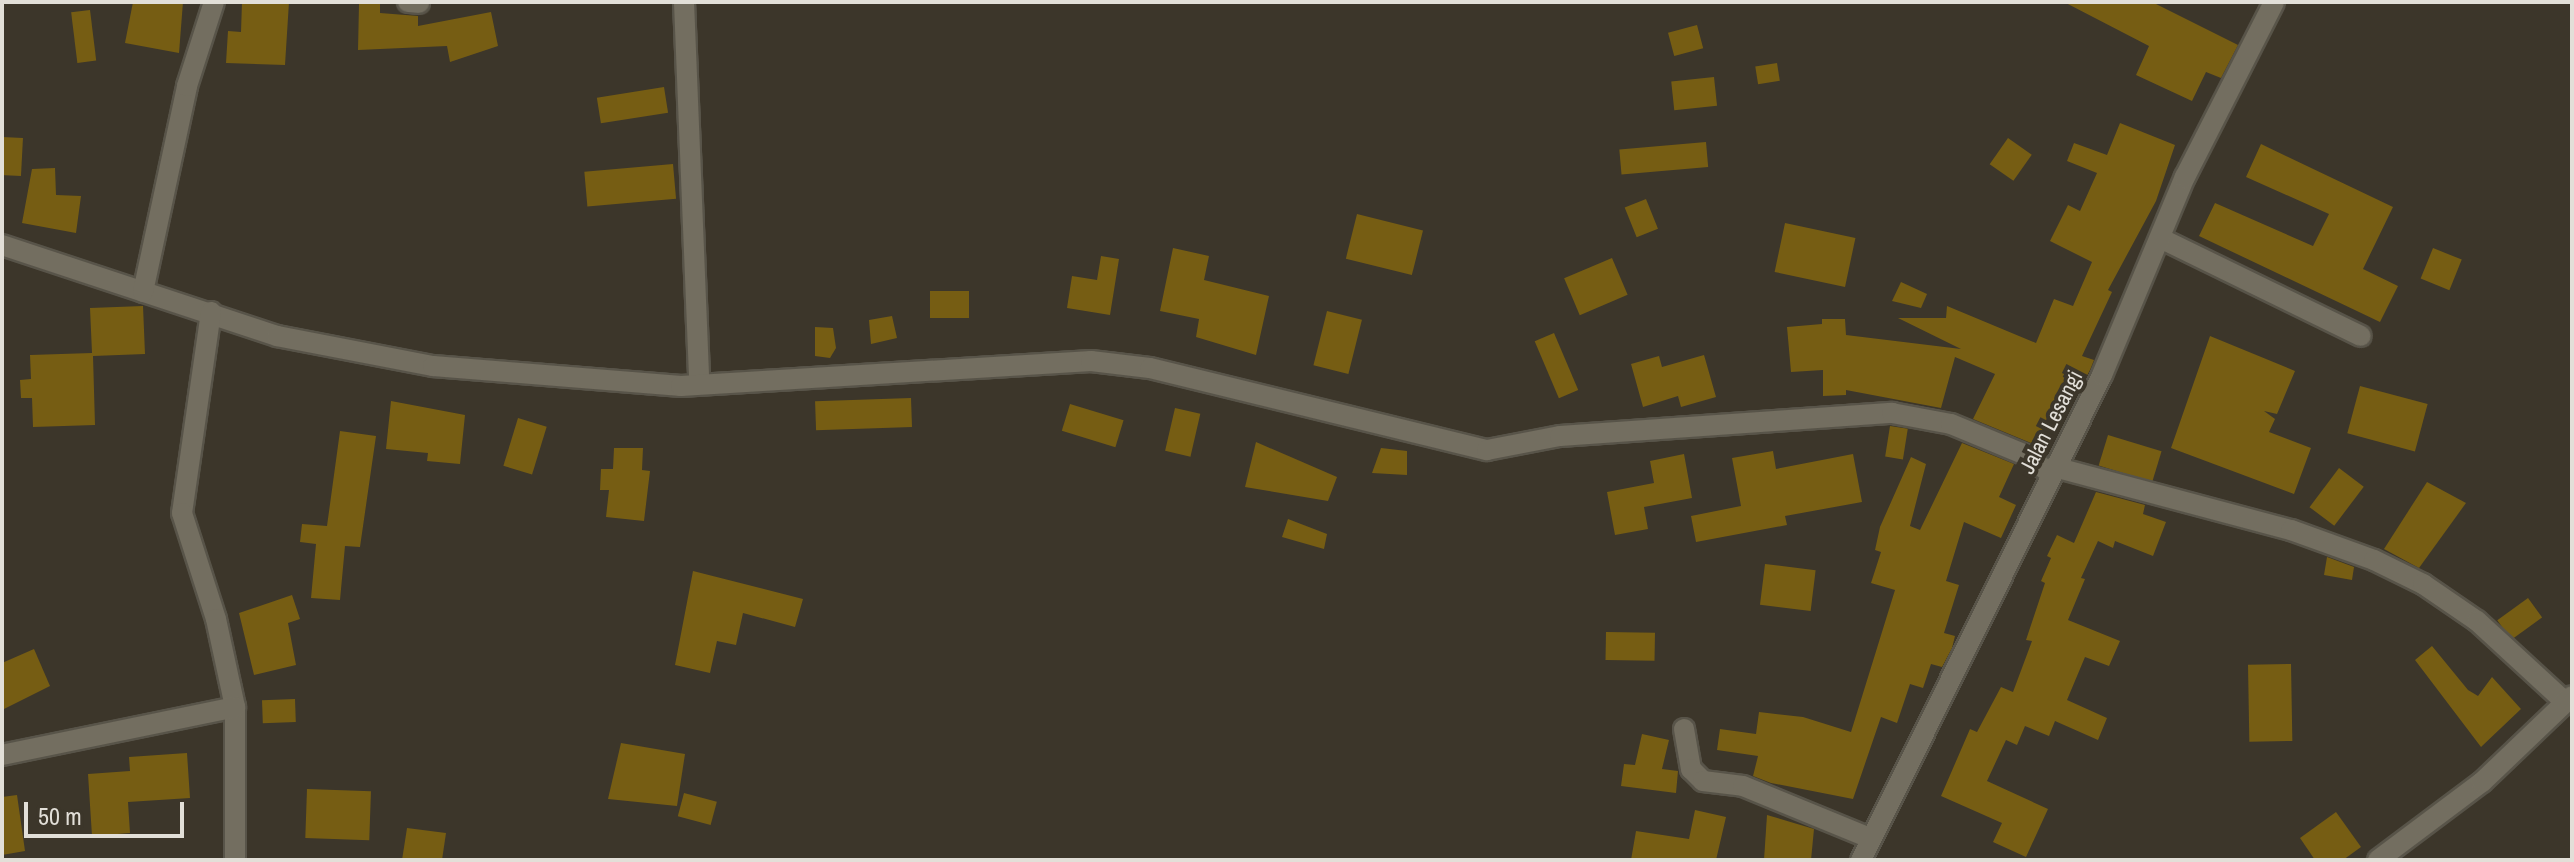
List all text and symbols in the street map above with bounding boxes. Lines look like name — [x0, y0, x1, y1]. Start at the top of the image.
street label: Jalan Lesangi — [2014, 366, 2088, 478]
scale bar — [28, 786, 188, 836]
text: 50 m — [38, 800, 82, 832]

